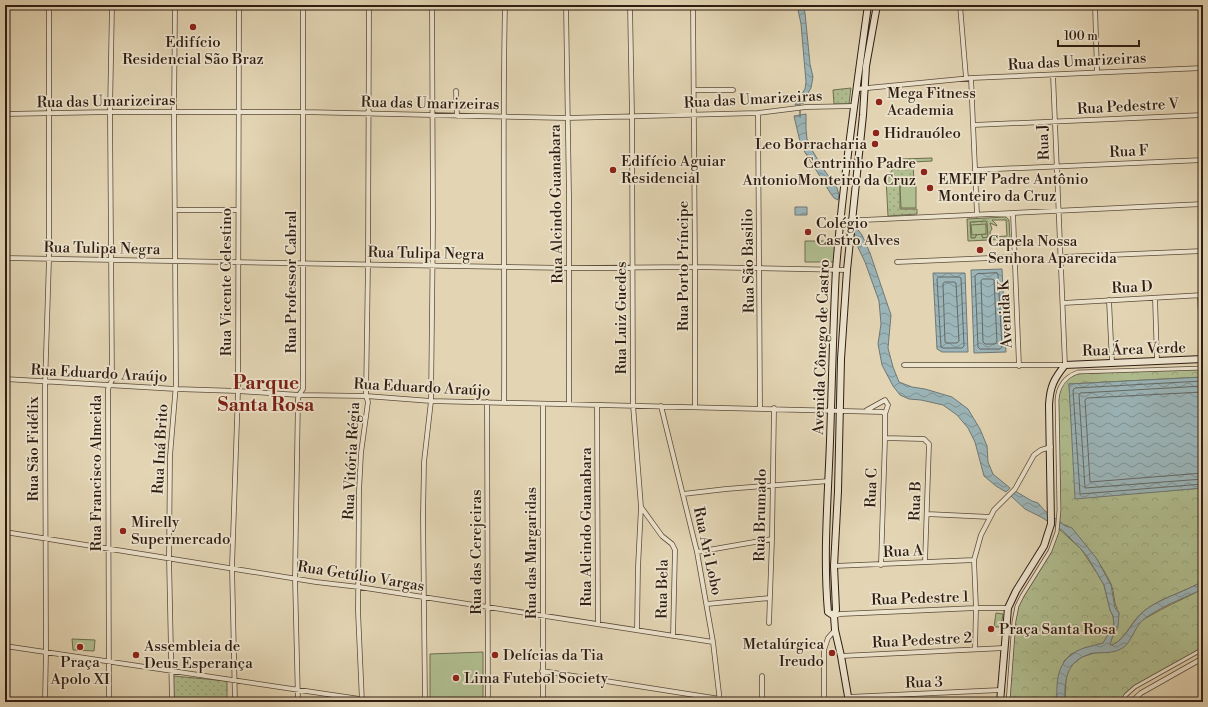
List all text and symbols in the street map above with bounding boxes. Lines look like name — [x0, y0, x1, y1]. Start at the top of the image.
marker: Edifício Residencial São Braz — [188, 22, 198, 32]
scale bar — [1058, 22, 1139, 48]
text: 100 m — [1064, 29, 1098, 44]
place label: Edifício Residencial São Braz — [122, 33, 264, 69]
street label: Rua das Umarizeiras — [1007, 48, 1147, 75]
place label: Mega Fitness Academia — [886, 84, 976, 120]
street label: Rua das Umarizeiras — [683, 86, 823, 113]
street label: Rua das Umarizeiras — [36, 91, 176, 112]
street label: Rua das Umarizeiras — [360, 93, 500, 114]
street label: Rua Pedestre V — [1076, 94, 1180, 119]
marker: Mega Fitness Academia — [874, 97, 884, 107]
street label: Rua J — [1033, 123, 1054, 161]
street label: Rua Alcindo Guanabara — [546, 124, 567, 284]
place label: Hidrauóleo — [884, 124, 961, 143]
marker: Hidrauóleo — [871, 128, 881, 138]
place label: Leo Borracharia — [755, 135, 867, 154]
marker: Leo Borracharia — [870, 139, 880, 149]
street label: Rua F — [1109, 141, 1149, 162]
place label: Edifício Aguiar Residencial — [621, 152, 726, 188]
place label: Centrinho Padre AntonioMonteiro da Cruz — [742, 154, 916, 190]
marker: Edifício Aguiar Residencial — [608, 165, 618, 175]
marker: Centrinho Padre AntonioMonteiro da Cruz — [919, 167, 929, 177]
place label: EMEIF Padre Antônio Monteiro da Cruz — [938, 170, 1088, 206]
marker: EMEIF Padre Antônio Monteiro da Cruz — [925, 183, 935, 193]
street label: Rua Porto Príncipe — [674, 201, 693, 331]
street label: Rua Vicente Celestino — [217, 208, 236, 356]
street label: Rua São Basilio — [738, 208, 759, 314]
street label: Rua Professor Cabral — [282, 210, 301, 354]
place label: Colégio Castro Alves — [816, 214, 900, 250]
marker: Colégio Castro Alves — [803, 227, 813, 237]
place label: Capela Nossa Senhora Aparecida — [988, 232, 1117, 268]
street label: Rua Tulipa Negra — [43, 238, 161, 259]
street label: Rua Tulipa Negra — [367, 243, 485, 264]
marker: Capela Nossa Senhora Aparecida — [975, 245, 985, 255]
street label: Avenida Cônego de Castro — [809, 259, 834, 436]
street label: Rua Luiz Guedes — [612, 261, 631, 375]
street label: Rua D — [1111, 277, 1153, 298]
street label: Avenida K — [994, 278, 1017, 350]
street label: Rua Área Verde — [1082, 337, 1186, 361]
street label: Rua Eduardo Araújo — [30, 360, 168, 387]
district label: Parque Santa Rosa — [218, 371, 315, 417]
street label: Rua Eduardo Araújo — [353, 374, 491, 401]
street label: Rua Francisco Almeida — [87, 394, 106, 551]
street label: Rua São Fidélix — [24, 396, 43, 502]
street label: Rua Vitória Régia — [339, 401, 364, 521]
street label: Rua Iná Brito — [149, 403, 172, 495]
street label: Rua Alcindo Guanabara — [577, 447, 596, 607]
street label: Rua Brumado — [750, 468, 771, 562]
street label: Rua C — [861, 468, 882, 508]
street label: Rua B — [905, 481, 926, 521]
street label: Rua das Margaridas — [522, 487, 541, 619]
street label: Rua das Cerejeiras — [467, 489, 486, 615]
street label: Rua Ari Lobo — [689, 505, 726, 597]
place label: Mirelly Supermercado — [131, 513, 230, 549]
marker: Mirelly Supermercado — [118, 526, 128, 536]
street label: Rua A — [883, 541, 924, 562]
street label: Rua Getúlio Vargas — [296, 557, 426, 596]
street label: Rua Bela — [652, 559, 673, 619]
street label: Rua Pedestre 1 — [871, 587, 970, 610]
place label: Praça Santa Rosa — [999, 620, 1116, 639]
marker: Praça Santa Rosa — [986, 624, 996, 634]
street label: Rua Pedestre 2 — [872, 628, 973, 653]
place label: Metalúrgica Ireudo — [743, 635, 824, 671]
place label: Assembleia de Deus Esperança — [143, 637, 253, 673]
marker: Praça Apolo XI — [75, 642, 85, 652]
place label: Delícias da Tia — [503, 646, 604, 665]
marker: Metalúrgica Ireudo — [827, 648, 837, 658]
marker: Assembleia de Deus Esperança — [131, 650, 141, 660]
marker: Delícias da Tia — [490, 650, 500, 660]
place label: Praça Apolo XI — [49, 653, 110, 689]
place label: Lima Futebol Society — [464, 669, 609, 688]
street label: Rua 3 — [905, 672, 943, 693]
marker: Lima Futebol Society — [451, 673, 461, 683]

